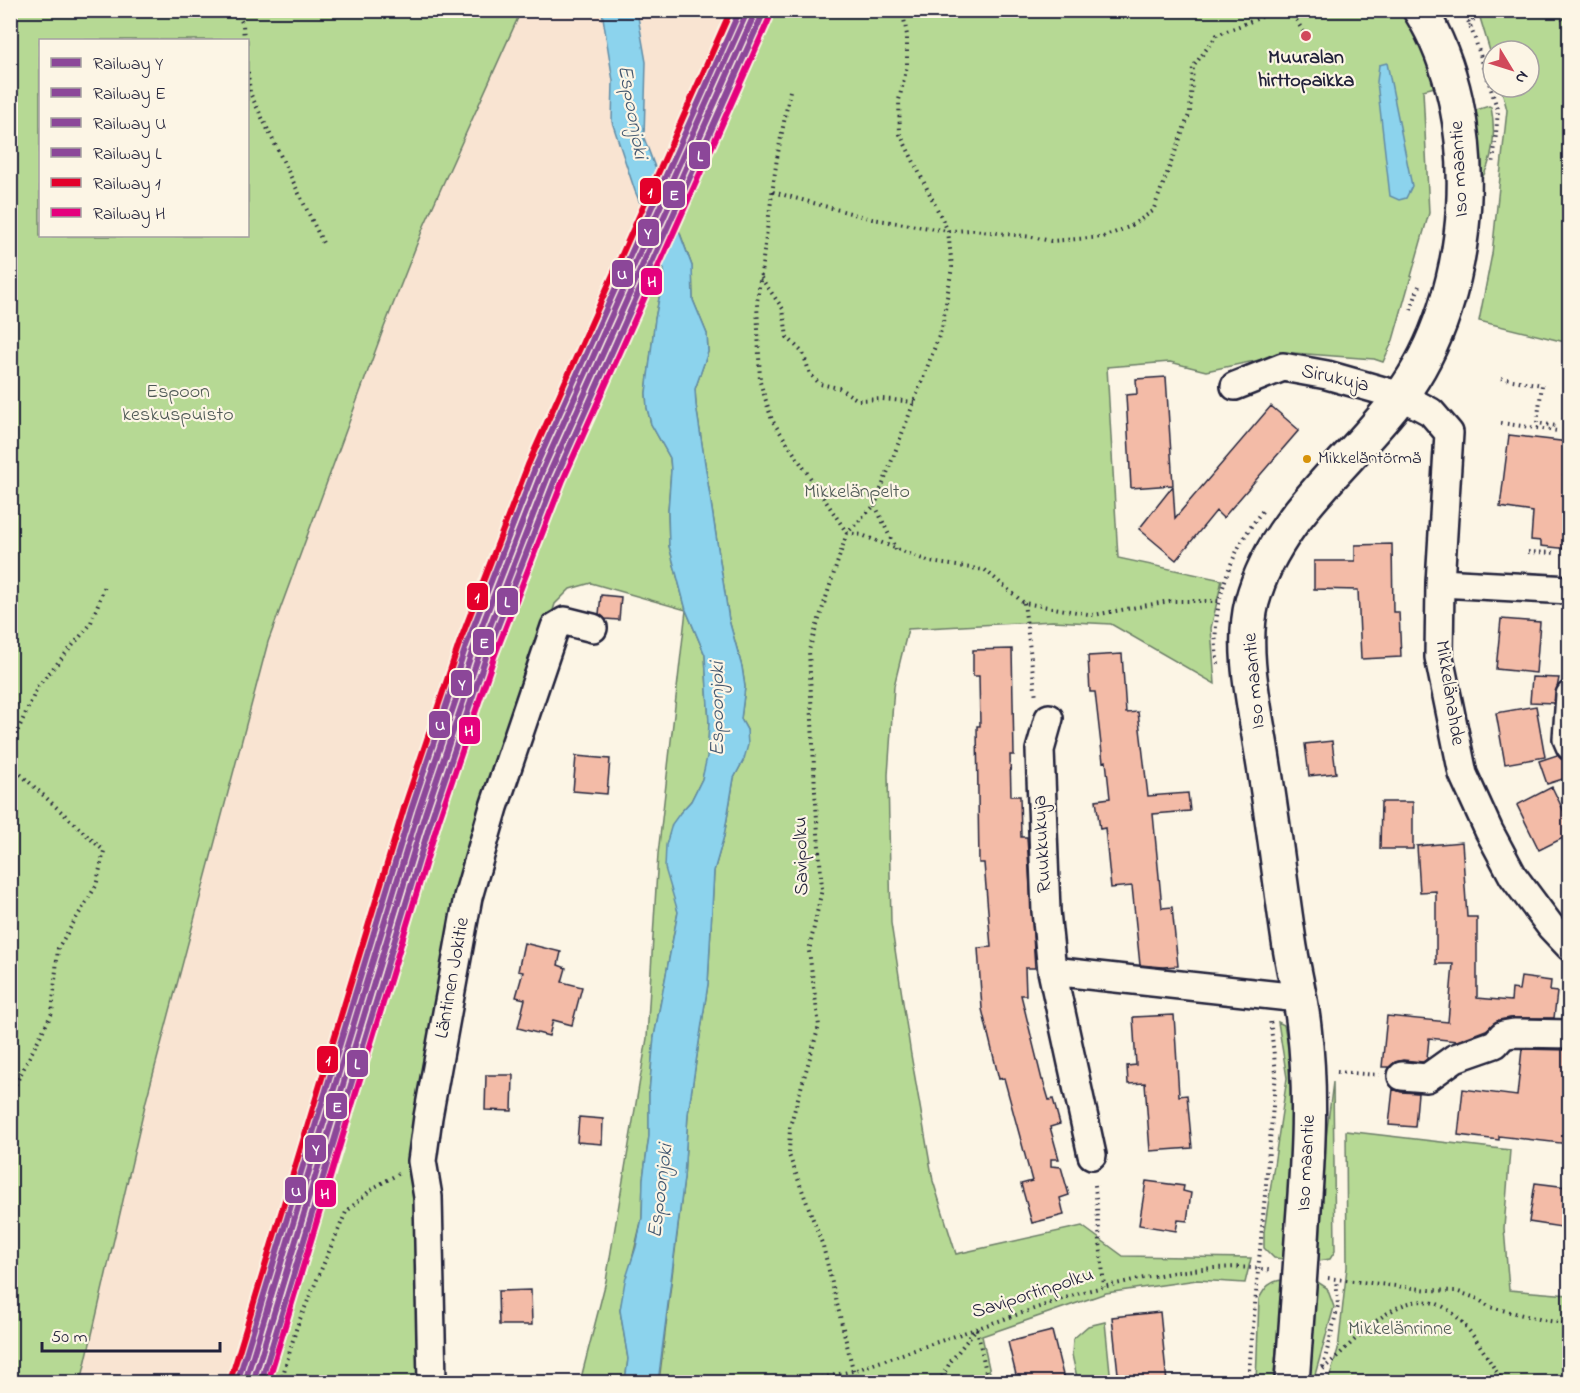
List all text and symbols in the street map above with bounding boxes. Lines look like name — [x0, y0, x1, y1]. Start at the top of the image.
marker: Muuralan hirttopaikka — [1299, 29, 1313, 43]
legend — [39, 39, 249, 237]
north arrow — [1481, 39, 1541, 99]
place label: Muuralan hirttopaikka — [1258, 44, 1355, 96]
text: Railway Y — [93, 52, 164, 78]
water label: Espoonjoki — [609, 63, 655, 163]
text: N — [1508, 65, 1534, 89]
text: Railway E — [93, 82, 166, 108]
text: Railway U — [93, 112, 166, 138]
street label: Iso maantie — [1443, 120, 1477, 218]
line badge: L — [688, 141, 711, 170]
text: Railway L — [93, 142, 162, 168]
text: L — [697, 145, 704, 169]
text: Railway 1 — [93, 172, 161, 198]
line badge: 1 — [639, 177, 662, 205]
line badge: E — [662, 180, 686, 209]
text: 1 — [647, 181, 653, 205]
text: E — [669, 184, 679, 208]
text: Railway H — [93, 202, 165, 228]
line badge: Y — [637, 218, 660, 247]
text: Y — [643, 222, 652, 246]
line badge: U — [611, 259, 634, 288]
text: U — [617, 263, 627, 287]
line badge: H — [640, 267, 663, 296]
text: H — [647, 271, 657, 295]
street label: Sirukuja — [1298, 357, 1372, 401]
park label: Espoon keskuspuisto — [122, 378, 234, 430]
place label: Mikkeläntörmä — [1318, 446, 1421, 472]
marker: Mikkeläntörmä — [1301, 453, 1313, 465]
park label: Mikkelänpelto — [804, 478, 910, 507]
line badge: 1 — [466, 582, 489, 611]
text: 1 — [474, 586, 480, 610]
line badge: L — [496, 587, 519, 616]
text: L — [504, 591, 511, 615]
line badge: E — [472, 628, 495, 656]
text: E — [479, 632, 489, 656]
street label: Iso maantie — [1236, 632, 1274, 730]
street label: Mikkelänahde — [1426, 638, 1472, 748]
water label: Espoonjoki — [703, 660, 733, 756]
line badge: Y — [450, 669, 473, 697]
text: Y — [457, 673, 466, 697]
line badge: U — [428, 710, 451, 739]
text: U — [435, 714, 445, 738]
line badge: H — [458, 716, 481, 745]
text: H — [464, 720, 474, 744]
street label: Ruukkukuja — [1026, 794, 1060, 894]
street label: Savipolku — [787, 816, 817, 896]
street label: Läntinen Jokitie — [428, 915, 478, 1041]
line badge: 1 — [316, 1045, 339, 1074]
text: 1 — [325, 1049, 331, 1073]
line badge: L — [346, 1049, 369, 1078]
text: L — [354, 1053, 361, 1077]
line badge: E — [325, 1092, 348, 1120]
text: E — [332, 1096, 342, 1120]
street label: Iso maantie — [1290, 1114, 1324, 1212]
line badge: Y — [304, 1134, 327, 1163]
text: Y — [311, 1138, 320, 1162]
water label: Espoonjoki — [640, 1140, 682, 1240]
line badge: U — [284, 1176, 307, 1204]
line badge: H — [314, 1179, 337, 1208]
text: U — [291, 1180, 301, 1204]
text: H — [320, 1183, 330, 1207]
street label: Saviportinpolku — [968, 1261, 1098, 1327]
scale bar — [42, 1315, 220, 1353]
park label: Mikkelänrinne — [1348, 1315, 1452, 1344]
text: 50 m — [51, 1325, 88, 1351]

